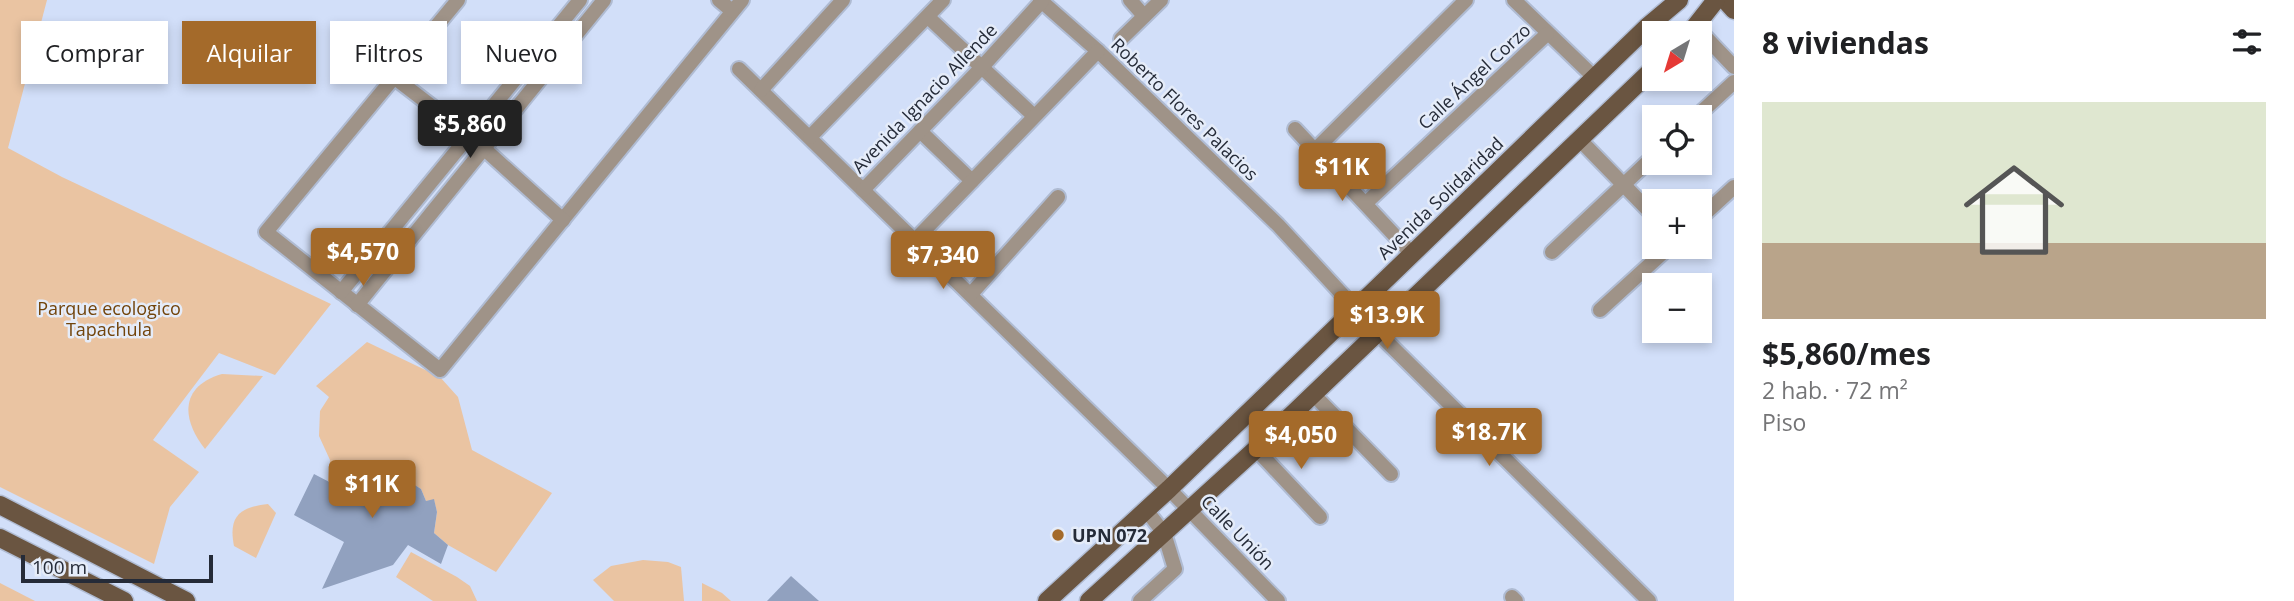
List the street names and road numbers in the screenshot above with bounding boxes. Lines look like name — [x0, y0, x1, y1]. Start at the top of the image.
street label: Avenida Ignacio Allende — [846, 18, 1002, 178]
street label: Calle Ángel Corzo — [1413, 18, 1535, 134]
street label: Roberto Flores Palacios — [1106, 32, 1264, 186]
street label: Avenida Solidaridad — [1372, 132, 1508, 264]
street label: Calle Unión — [1196, 489, 1280, 575]

